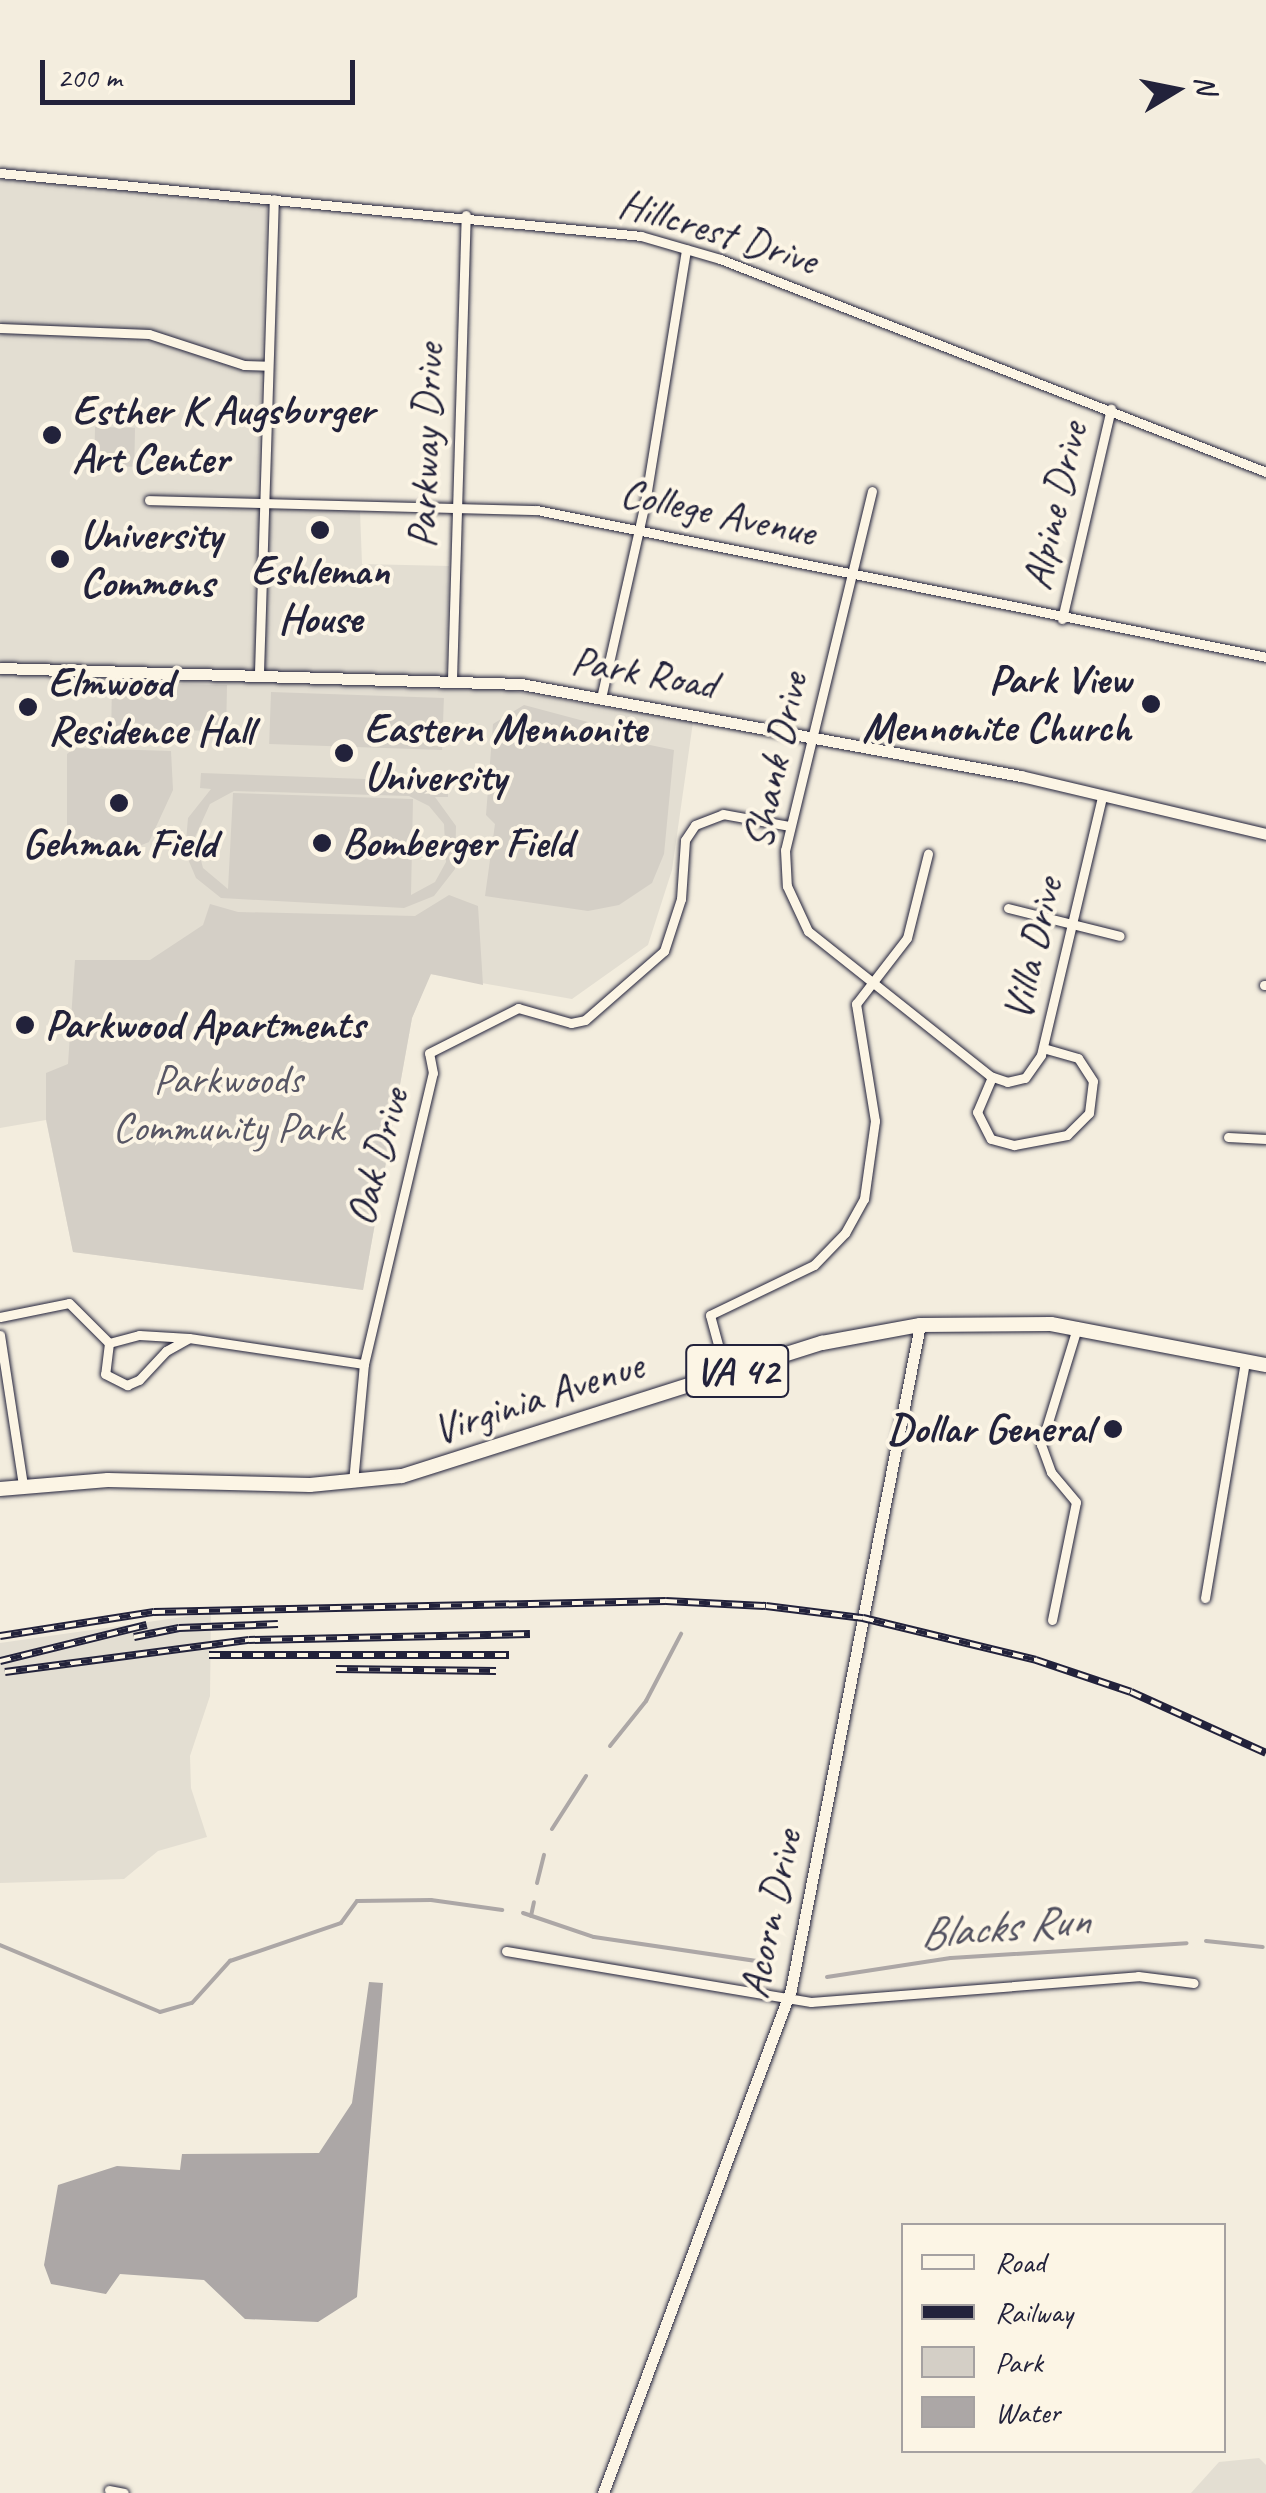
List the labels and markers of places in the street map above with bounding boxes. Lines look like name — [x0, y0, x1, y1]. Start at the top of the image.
place label: Esther K Augsburger Art Center — [72, 386, 374, 484]
marker: Esther K Augsburger Art Center — [41, 424, 63, 446]
place label: University Commons — [80, 510, 222, 608]
marker: Eshleman House — [309, 519, 331, 541]
place label: Eshleman House — [251, 546, 389, 644]
marker: University Commons — [49, 548, 71, 570]
place label: Park View Mennonite Church — [861, 655, 1131, 754]
place label: Elmwood Residence Hall — [48, 658, 255, 756]
marker: Park View Mennonite Church — [1140, 693, 1162, 715]
marker: Elmwood Residence Hall — [17, 696, 39, 718]
place label: Eastern Mennonite University — [364, 704, 646, 802]
marker: Eastern Mennonite University — [333, 742, 355, 764]
marker: Gehman Field — [108, 792, 130, 814]
place label: Bomberger Field — [342, 818, 572, 868]
place label: Gehman Field — [22, 819, 216, 869]
marker: Bomberger Field — [311, 832, 333, 854]
place label: Parkwood Apartments — [45, 1000, 363, 1050]
marker: Parkwood Apartments — [14, 1014, 36, 1036]
place label: Dollar General — [887, 1404, 1093, 1454]
marker: Dollar General — [1102, 1418, 1124, 1440]

